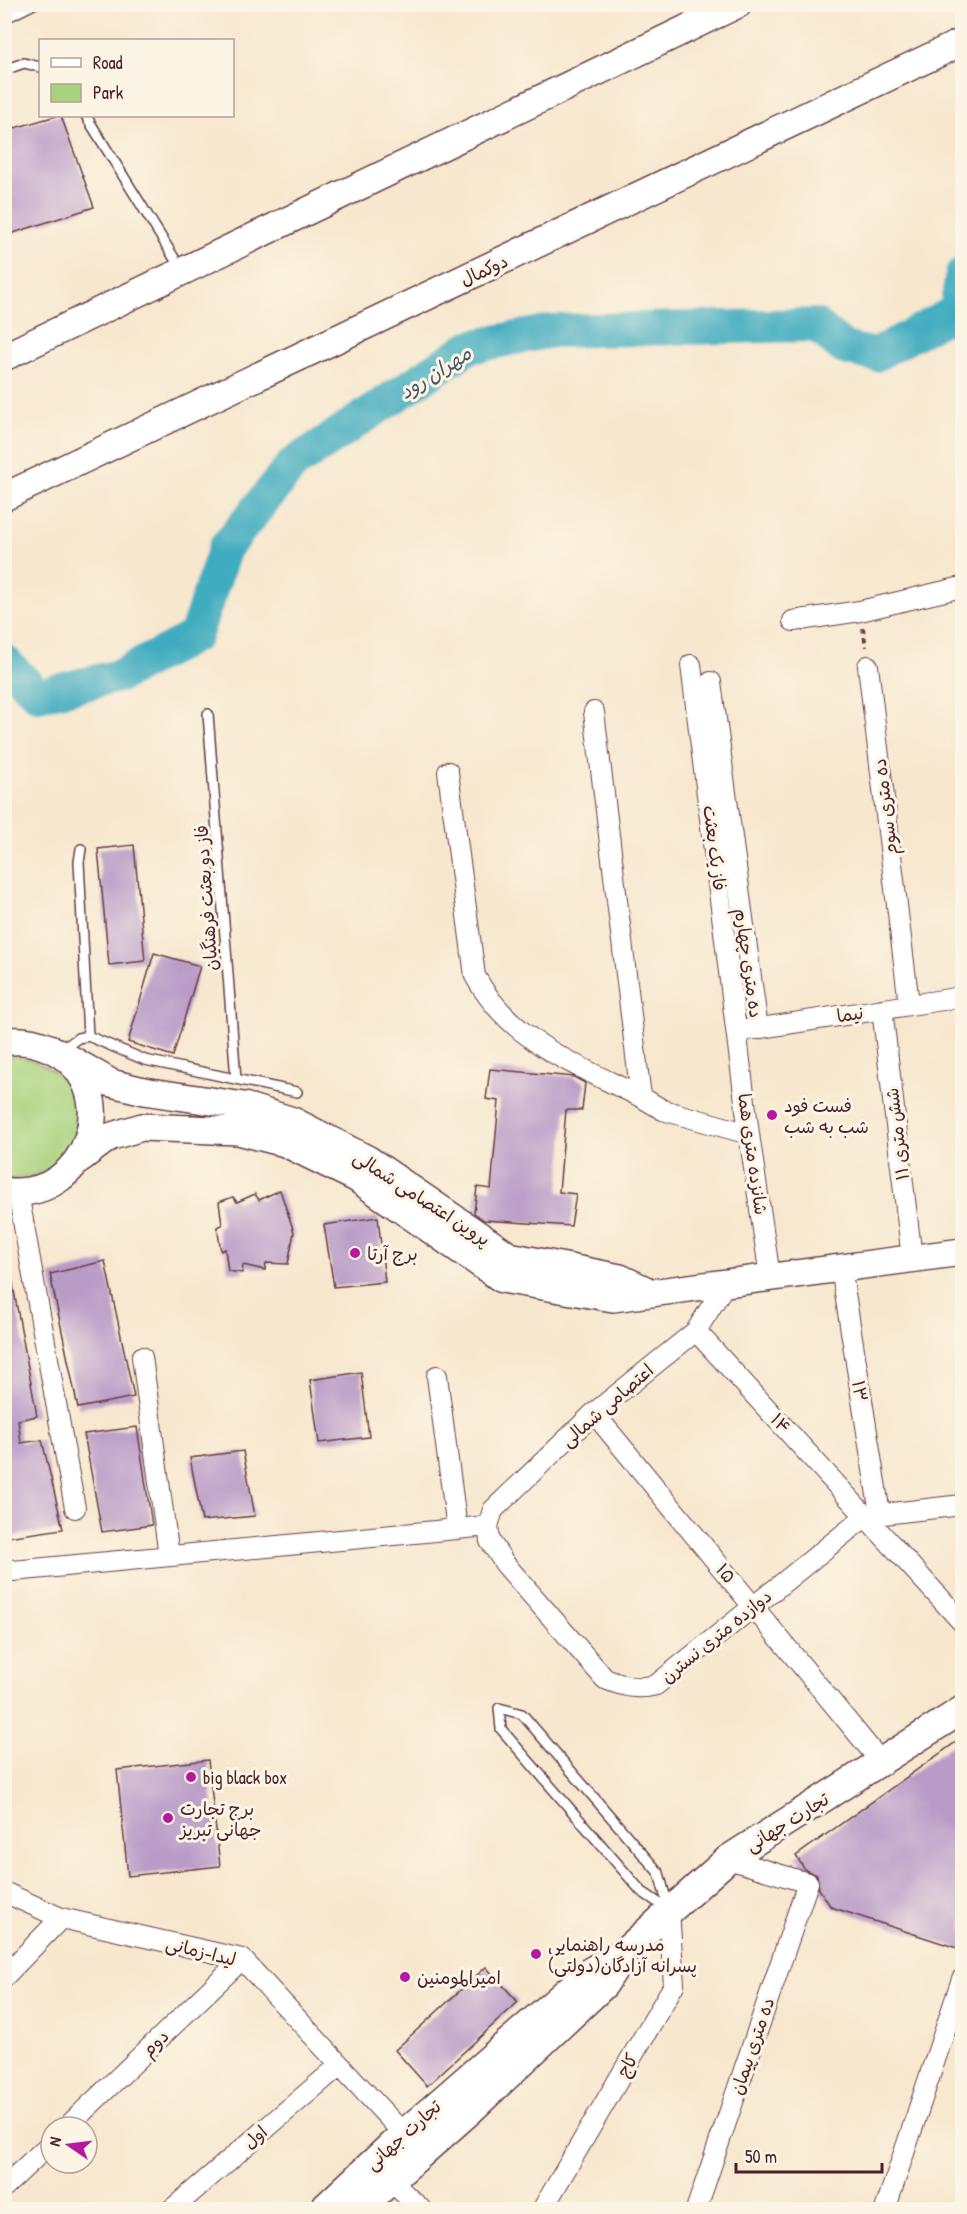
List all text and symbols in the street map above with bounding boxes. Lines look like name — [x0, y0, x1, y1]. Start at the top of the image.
legend — [39, 39, 234, 117]
text: Road — [93, 50, 123, 75]
text: Park — [93, 80, 124, 105]
street label: دوکمال — [456, 248, 512, 292]
water label: مهران رود — [394, 339, 476, 405]
street label: ده متری سوم — [867, 757, 905, 857]
street label: فاز یک بعثت — [697, 804, 733, 892]
street label: فاز دو بعثت فرهنگیان — [188, 824, 224, 972]
street label: ده متری چهارم — [727, 906, 769, 1020]
street label: نیما — [835, 1000, 865, 1028]
street label: ۱۱ شش متری — [879, 1086, 915, 1182]
street label: شانزده متری هما — [732, 1092, 774, 1216]
place label: فست فود شب به شب — [784, 1093, 869, 1139]
marker: فست فود شب به شب — [765, 1108, 779, 1122]
street label: پروین اعتصامی شمالی — [349, 1144, 495, 1252]
place label: برج آرتا — [367, 1241, 418, 1266]
marker: برج آرتا — [348, 1246, 362, 1260]
street label: اعتصامی شمالی — [555, 1358, 659, 1452]
street label: ۱۳ — [846, 1379, 874, 1403]
street label: ۱۴ — [765, 1407, 797, 1439]
street label: ۱۵ — [710, 1558, 742, 1588]
street label: دوازده متری نسترن — [655, 1583, 777, 1689]
place label: big black box — [203, 1765, 287, 1790]
marker: big black box — [184, 1770, 198, 1784]
street label: تجارت جهانی — [740, 1786, 834, 1858]
place label: برج تجارت جهانی تبریز — [178, 1796, 262, 1842]
marker: برج تجارت جهانی تبریز — [161, 1811, 175, 1825]
street label: لیدا-زمانی — [163, 1930, 239, 1972]
place label: مدرسه راهنمایی پسرانه آزادگان(دولتی) — [548, 1932, 697, 1978]
marker: مدرسه راهنمایی پسرانه آزادگان(دولتی) — [529, 1947, 543, 1961]
place label: امیرالمومنین — [417, 1965, 501, 1990]
marker: امیرالمومنین — [398, 1970, 412, 1984]
street label: ده متری پیمان — [724, 1994, 780, 2098]
street label: دوم — [136, 2024, 176, 2064]
street label: کاج — [610, 2048, 644, 2081]
street label: تجارت جهانی — [360, 2094, 447, 2176]
north arrow — [39, 2115, 99, 2175]
street label: اول — [237, 2119, 273, 2155]
text: N — [43, 2134, 66, 2148]
scale bar — [736, 2136, 882, 2174]
text: 50 m — [745, 2144, 777, 2169]

